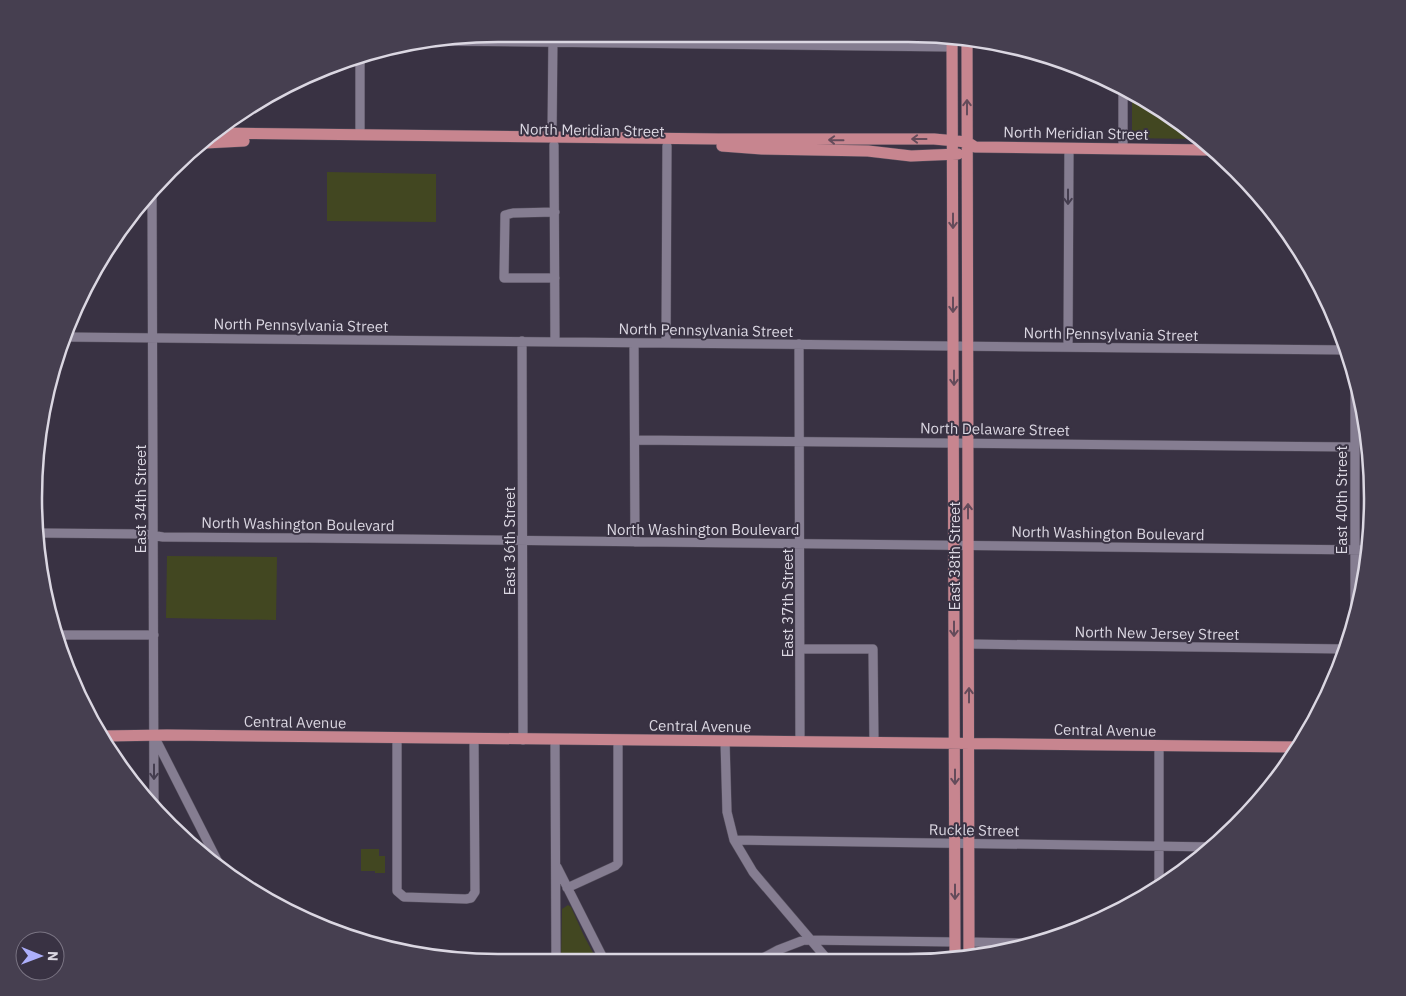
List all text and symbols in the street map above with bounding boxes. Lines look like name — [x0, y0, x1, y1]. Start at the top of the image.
one-way arrow — [962, 100, 972, 116]
street label: North Meridian Street — [519, 119, 665, 141]
street label: North Meridian Street — [1003, 122, 1149, 144]
one-way arrow — [911, 134, 927, 144]
one-way arrow — [828, 135, 844, 145]
one-way arrow — [1063, 188, 1073, 204]
one-way arrow — [948, 212, 958, 229]
one-way arrow — [949, 297, 958, 313]
street label: North Pennsylvania Street — [214, 314, 388, 336]
street label: North Pennsylvania Street — [619, 319, 793, 341]
street label: North Pennsylvania Street — [1024, 323, 1198, 345]
one-way arrow — [949, 370, 959, 386]
street label: North Delaware Street — [920, 418, 1070, 440]
street label: East 34th Street — [131, 444, 150, 554]
street label: East 40th Street — [1332, 445, 1351, 555]
street label: East 36th Street — [500, 486, 519, 596]
street label: East 38th Street — [945, 501, 964, 611]
one-way arrow — [964, 503, 973, 519]
street label: North Washington Boulevard — [201, 513, 395, 535]
street label: North Washington Boulevard — [606, 520, 800, 539]
street label: North Washington Boulevard — [1011, 522, 1205, 544]
street label: East 37th Street — [778, 548, 797, 658]
one-way arrow — [949, 620, 959, 636]
street label: North New Jersey Street — [1074, 622, 1240, 644]
one-way arrow — [964, 687, 974, 703]
street label: Central Avenue — [244, 712, 346, 732]
street label: Central Avenue — [649, 716, 751, 736]
street label: Central Avenue — [1054, 720, 1156, 740]
one-way arrow — [149, 764, 159, 780]
one-way arrow — [950, 769, 960, 785]
street label: Ruckle Street — [929, 820, 1019, 840]
one-way arrow — [950, 884, 960, 900]
north arrow — [15, 931, 65, 981]
text: N — [44, 951, 62, 961]

